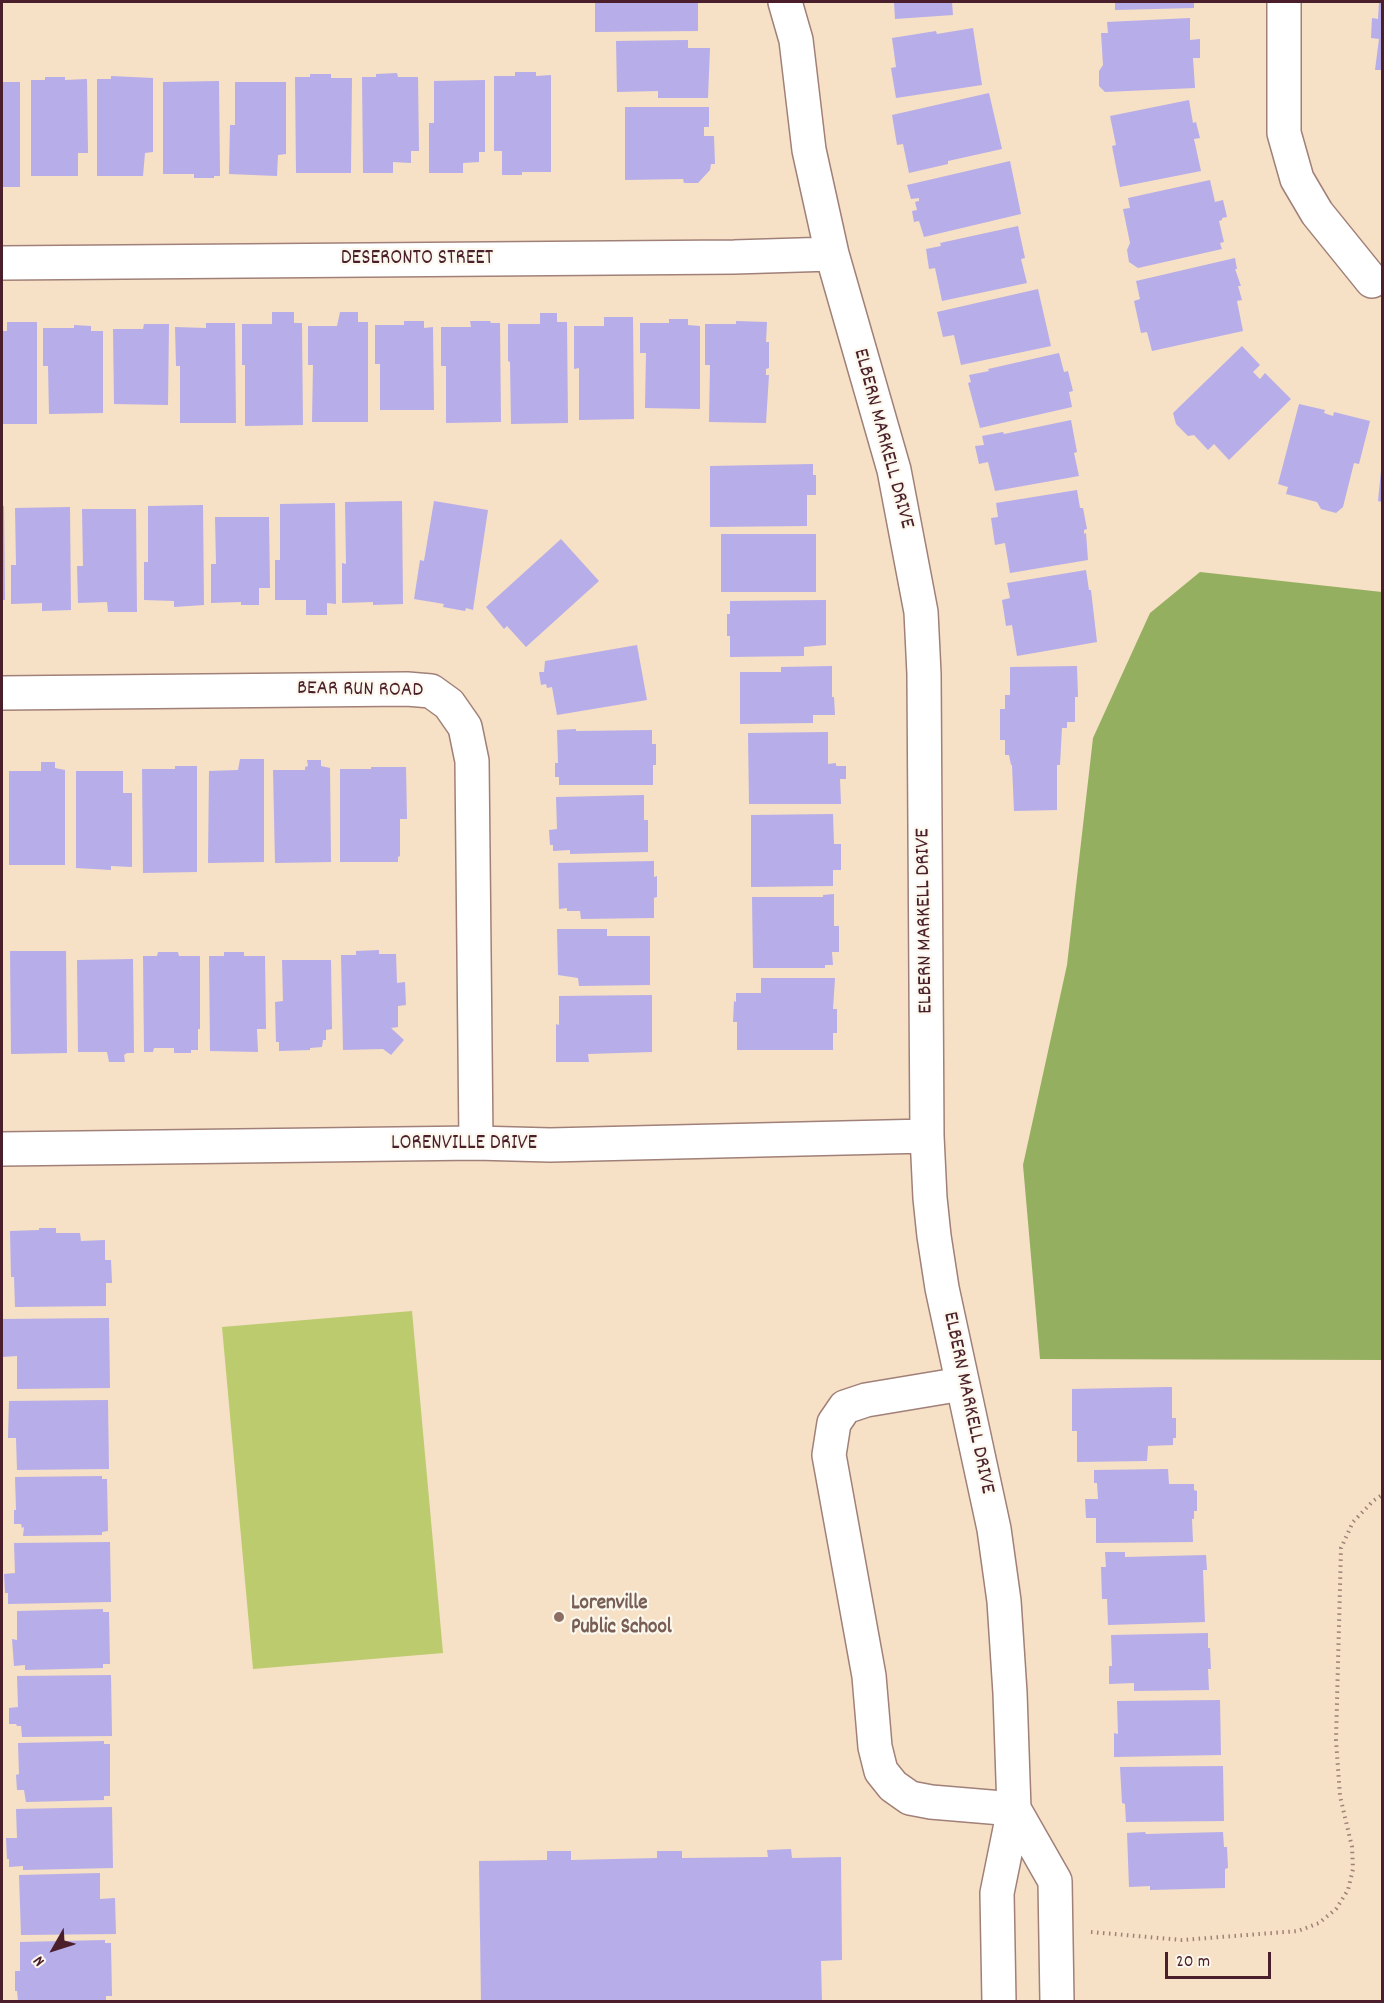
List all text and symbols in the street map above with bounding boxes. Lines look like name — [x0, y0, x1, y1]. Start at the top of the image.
street label: DESERONTO STREET — [341, 247, 493, 273]
street label: ELBERN MARKELL DRIVE — [846, 346, 918, 532]
street label: BEAR RUN ROAD — [297, 677, 423, 705]
street label: ELBERN MARKELL DRIVE — [912, 828, 940, 1014]
street label: LORENVILLE DRIVE — [391, 1132, 537, 1158]
street label: ELBERN MARKELL DRIVE — [935, 1310, 999, 1496]
place label: Lorenville Public School — [571, 1592, 672, 1642]
marker: Lorenville Public School — [552, 1610, 566, 1624]
north arrow — [24, 1919, 84, 1979]
scale bar — [1168, 1940, 1274, 1978]
text: N — [28, 1950, 51, 1971]
text: 20 m — [1176, 1950, 1210, 1975]

